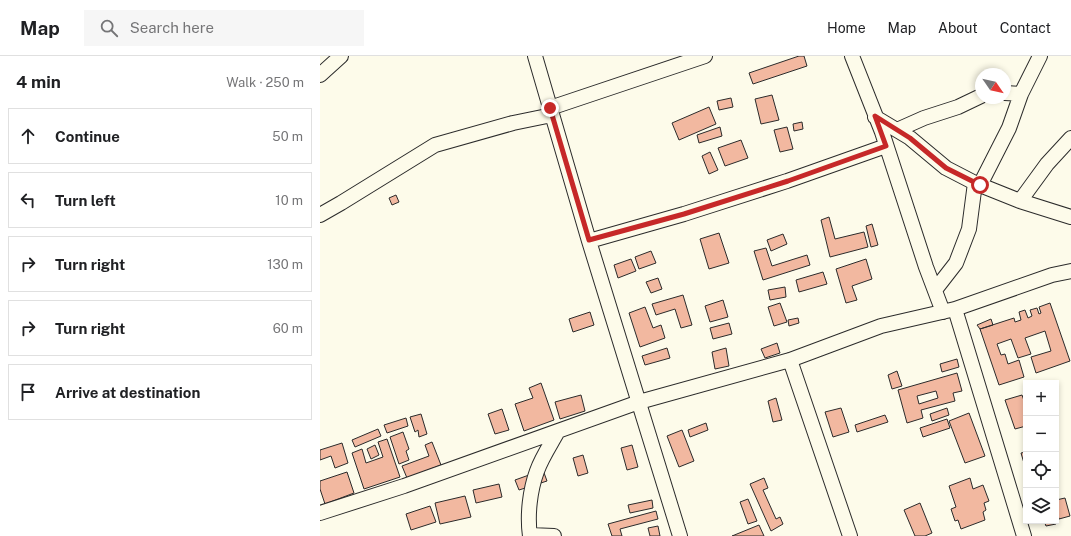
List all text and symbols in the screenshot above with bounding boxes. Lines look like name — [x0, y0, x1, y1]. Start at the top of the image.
search box — [84, 10, 364, 46]
text: Map — [20, 17, 60, 39]
icon: search — [98, 17, 120, 39]
text: Search here — [130, 19, 214, 36]
text: Home — [827, 20, 866, 36]
text: Map — [888, 20, 916, 36]
text: About — [938, 20, 978, 36]
text: Contact — [1000, 20, 1051, 36]
north arrow — [975, 68, 1011, 104]
text: 4 min — [16, 72, 61, 92]
text: Walk · 250 m — [226, 75, 304, 90]
route end — [541, 99, 559, 117]
icon: ahead — [17, 125, 39, 147]
text: Continue — [55, 128, 120, 145]
text: 50 m — [272, 129, 303, 144]
route start — [971, 176, 989, 194]
icon: left — [17, 189, 39, 211]
text: Turn left — [55, 192, 116, 209]
text: 10 m — [275, 193, 303, 208]
icon: right — [17, 253, 39, 275]
text: Turn right — [55, 256, 125, 273]
text: 130 m — [267, 257, 303, 272]
icon: right — [17, 317, 39, 339]
text: Turn right — [55, 320, 125, 337]
text: 60 m — [273, 321, 303, 336]
map controls — [1023, 380, 1059, 524]
button: + — [1023, 380, 1059, 416]
icon: arrive — [17, 381, 39, 403]
text: Arrive at destination — [55, 384, 200, 401]
button: − — [1023, 416, 1059, 452]
button: locate — [1023, 452, 1059, 488]
button: layers — [1023, 488, 1059, 524]

